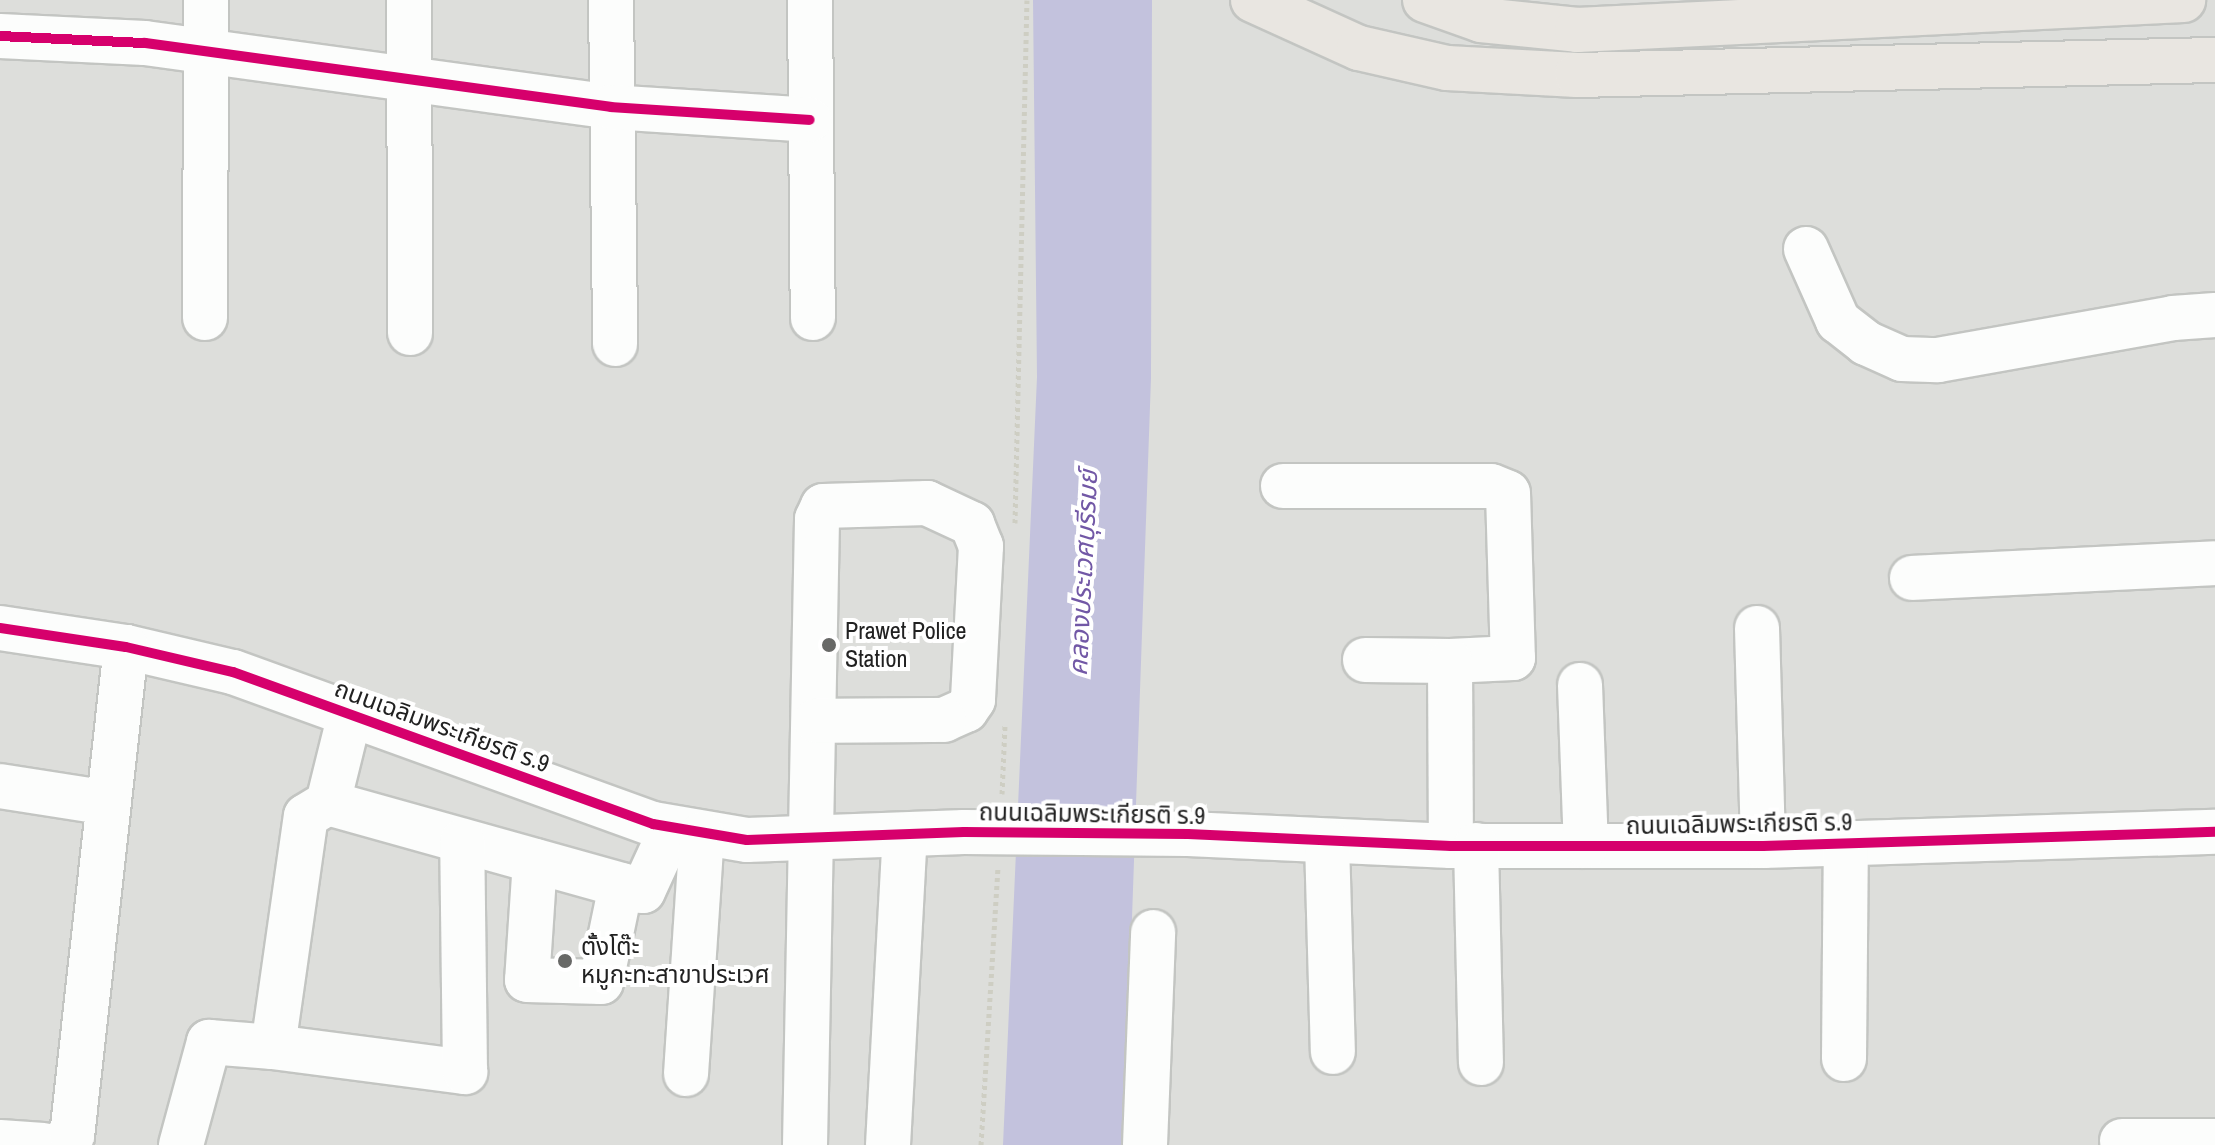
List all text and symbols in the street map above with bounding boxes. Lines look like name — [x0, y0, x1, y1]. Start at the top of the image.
water label: คลองประเวศบุรีรมย์ — [1062, 469, 1104, 677]
place label: Prawet Police Station — [845, 617, 966, 673]
marker: Prawet Police Station — [820, 636, 838, 654]
street label: ถนนเฉลิมพระเกียรติ ร.9 — [331, 674, 553, 778]
street label: ถนนเฉลิมพระเกียรติ ร.9 — [979, 798, 1205, 830]
street label: ถนนเฉลิมพระเกียรติ ร.9 — [1626, 808, 1852, 840]
place label: ตั้งโต๊ะ หมูกะทะสาขาประเวศ — [581, 933, 769, 989]
marker: ตั้งโต๊ะ หมูกะทะสาขาประเวศ — [556, 952, 574, 970]

